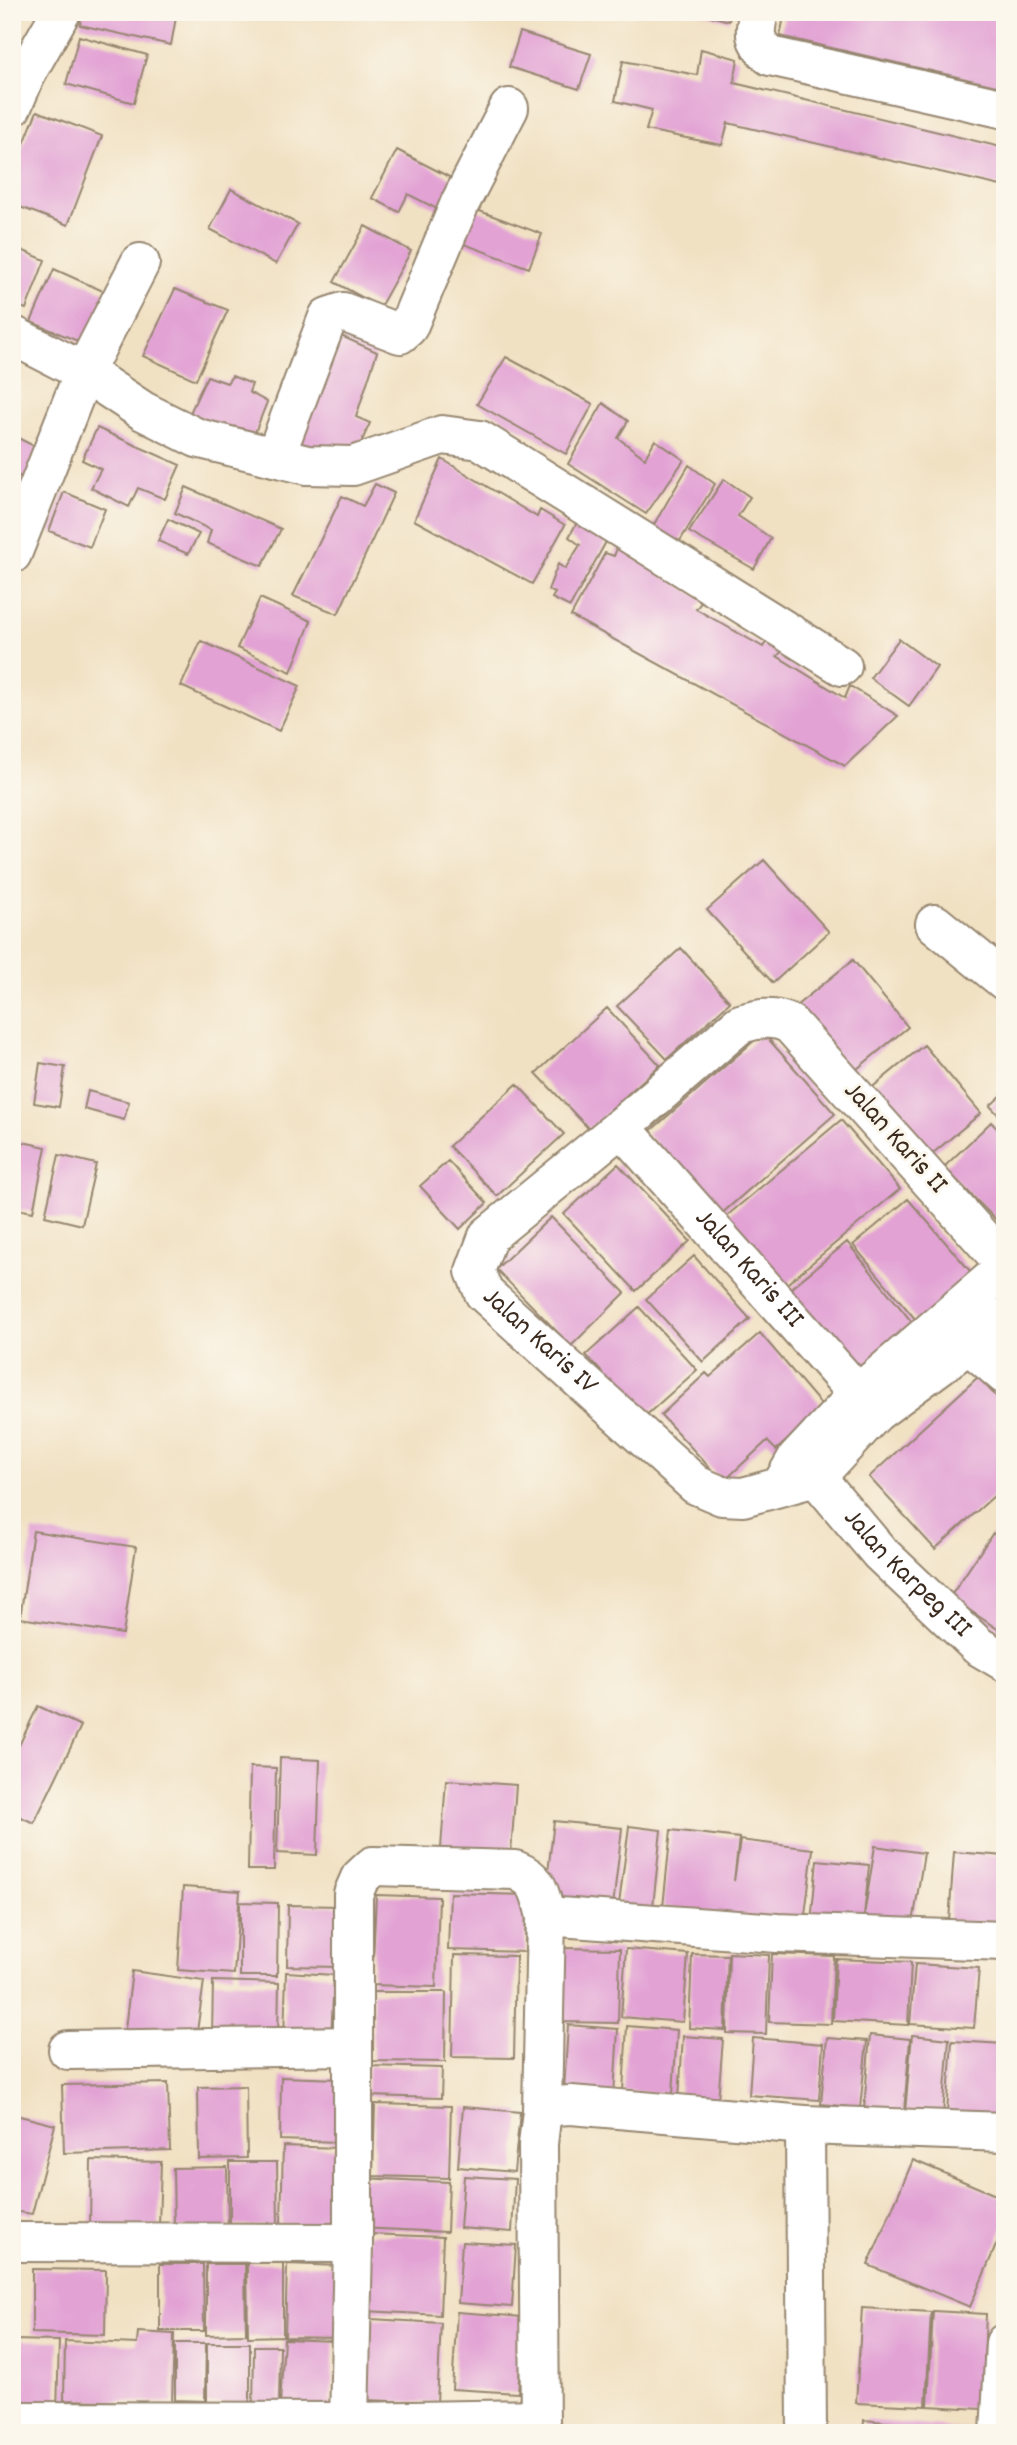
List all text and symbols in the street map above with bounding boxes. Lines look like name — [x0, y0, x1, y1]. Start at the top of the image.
street label: Jalan Karis II — [832, 1074, 956, 1204]
street label: Jalan Karis III — [684, 1201, 812, 1339]
street label: Jalan Karis IV — [472, 1279, 606, 1406]
street label: Jalan Karpeg III — [832, 1501, 980, 1649]

